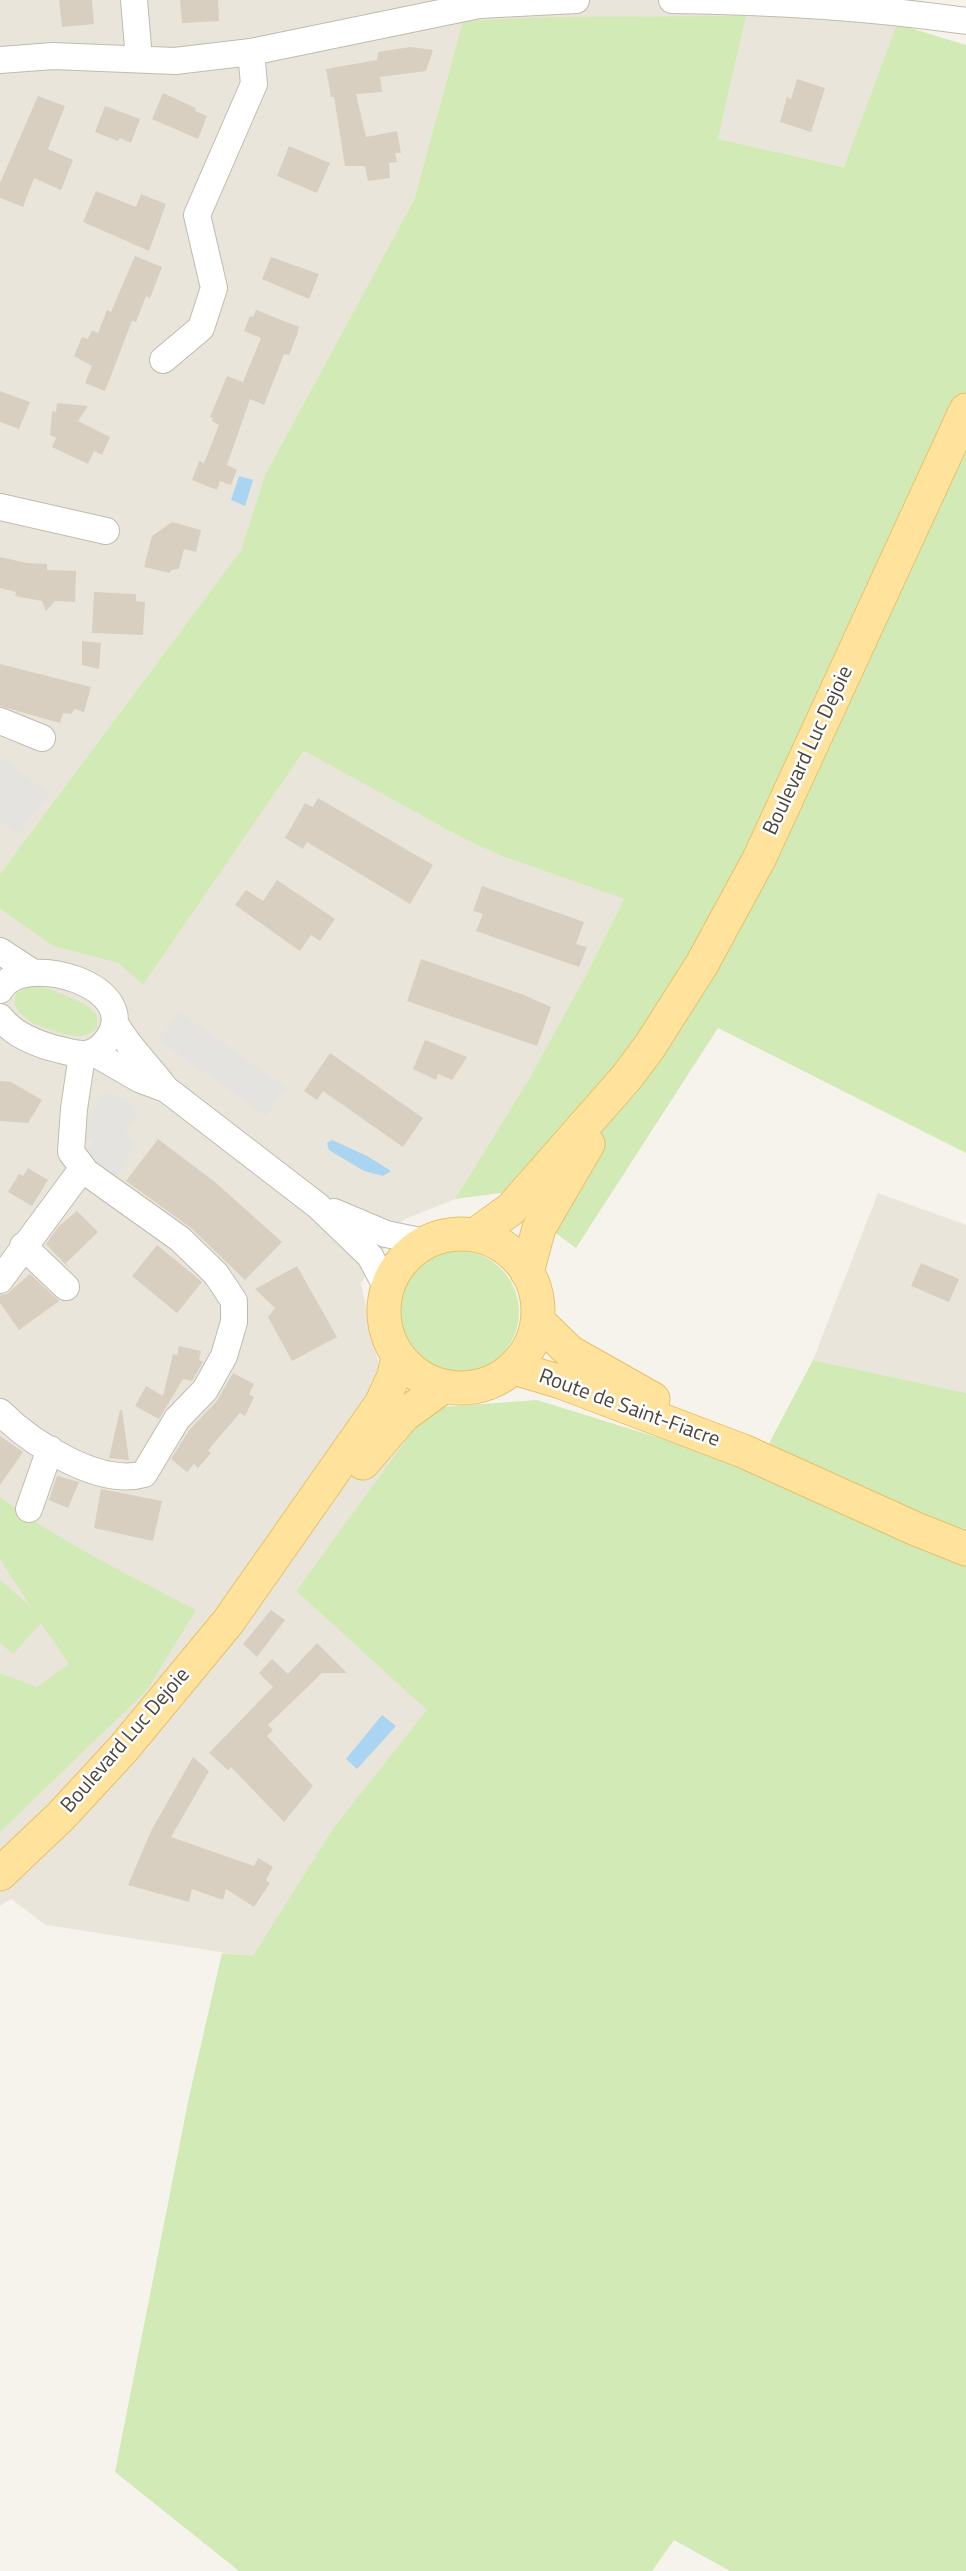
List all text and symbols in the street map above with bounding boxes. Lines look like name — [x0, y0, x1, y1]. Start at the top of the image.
street label: Boulevard Luc Dejoie — [759, 662, 859, 840]
street label: Route de Saint-Fiacre — [535, 1365, 723, 1453]
street label: Boulevard Luc Dejoie — [56, 1663, 196, 1819]

